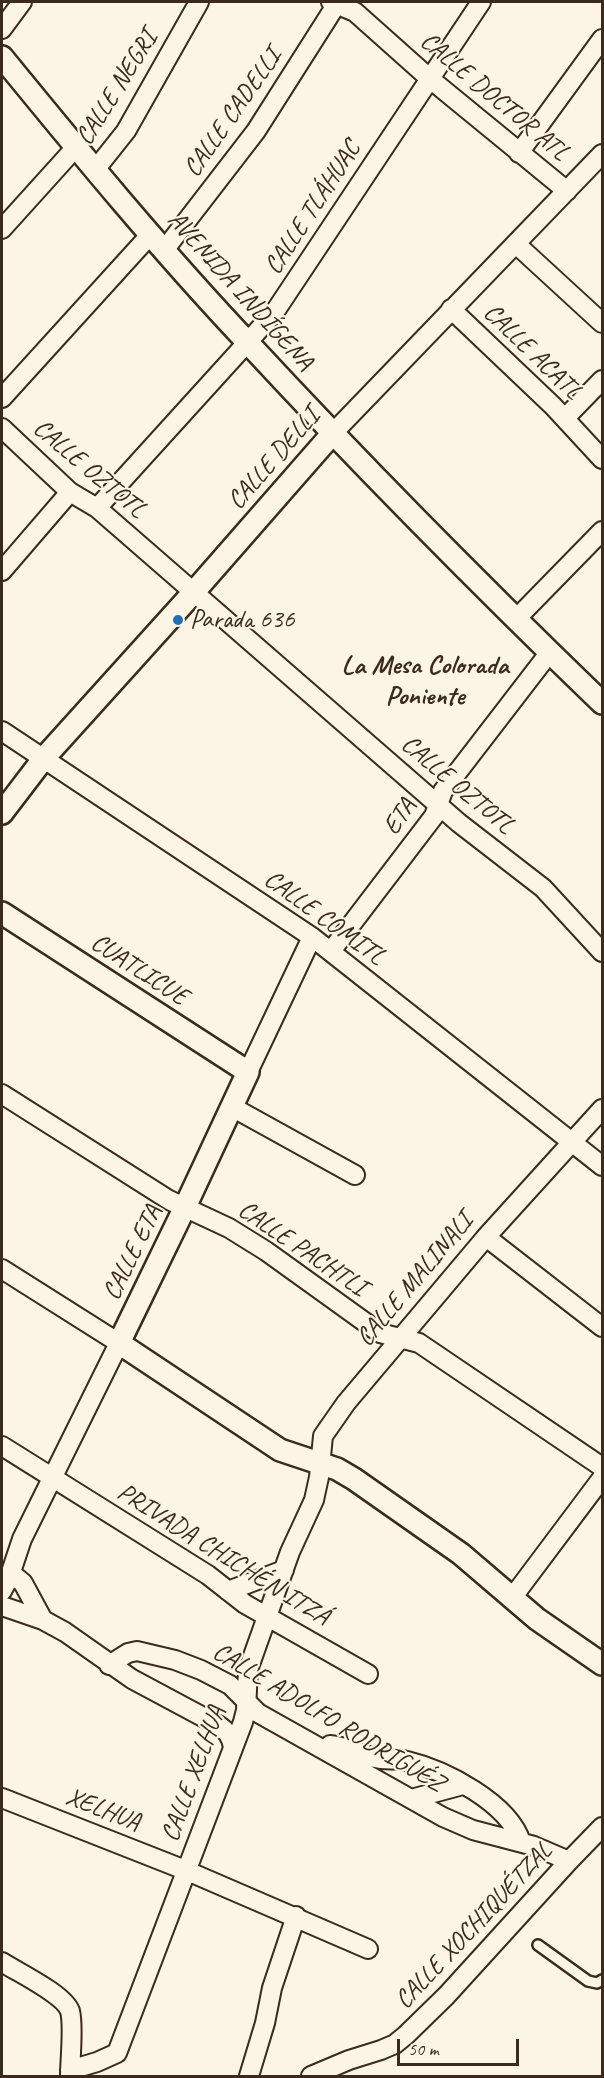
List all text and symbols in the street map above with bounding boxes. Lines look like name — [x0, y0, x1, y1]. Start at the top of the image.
street label: CALLE NEGRI — [69, 25, 165, 151]
street label: CALLE DOCTOR ATL — [413, 26, 575, 168]
street label: CALLE CADELLI — [177, 43, 289, 183]
street label: CALLE TLÁHUAC — [258, 135, 368, 281]
street label: AVENIDA INDÍGENA — [160, 205, 320, 377]
street label: CALLE ACATL — [476, 297, 588, 407]
street label: CALLE DELLI — [221, 402, 327, 516]
street label: CALLE OZTOTL — [26, 413, 152, 525]
place label: Parada 636 — [190, 604, 294, 636]
marker: Parada 636 — [171, 613, 185, 627]
district label: La Mesa Colorada Poniente — [342, 650, 508, 713]
street label: CALLE OZTOTL — [394, 729, 520, 841]
street label: ETA — [377, 793, 423, 841]
street label: CALLE COMITL — [258, 864, 390, 972]
street label: CUATLICUE — [85, 927, 193, 1013]
street label: CALLE PACHTLI — [232, 1195, 372, 1303]
street label: CALLE ETA — [97, 1201, 169, 1305]
street label: CALLE MALINALI — [350, 1207, 480, 1353]
street label: PRIVADA CHICHÉN ITZÁ — [111, 1477, 335, 1633]
street label: CALLE ADOLFO RODRIGUÉZ — [207, 1637, 449, 1799]
street label: CALLE XELHUA — [155, 1702, 233, 1846]
street label: XELHUA — [61, 1782, 145, 1838]
street label: CALLE XOCHIQUÉTZAL — [389, 1836, 559, 2016]
scale bar — [400, 2027, 522, 2065]
text: 50 m — [408, 2038, 439, 2060]

